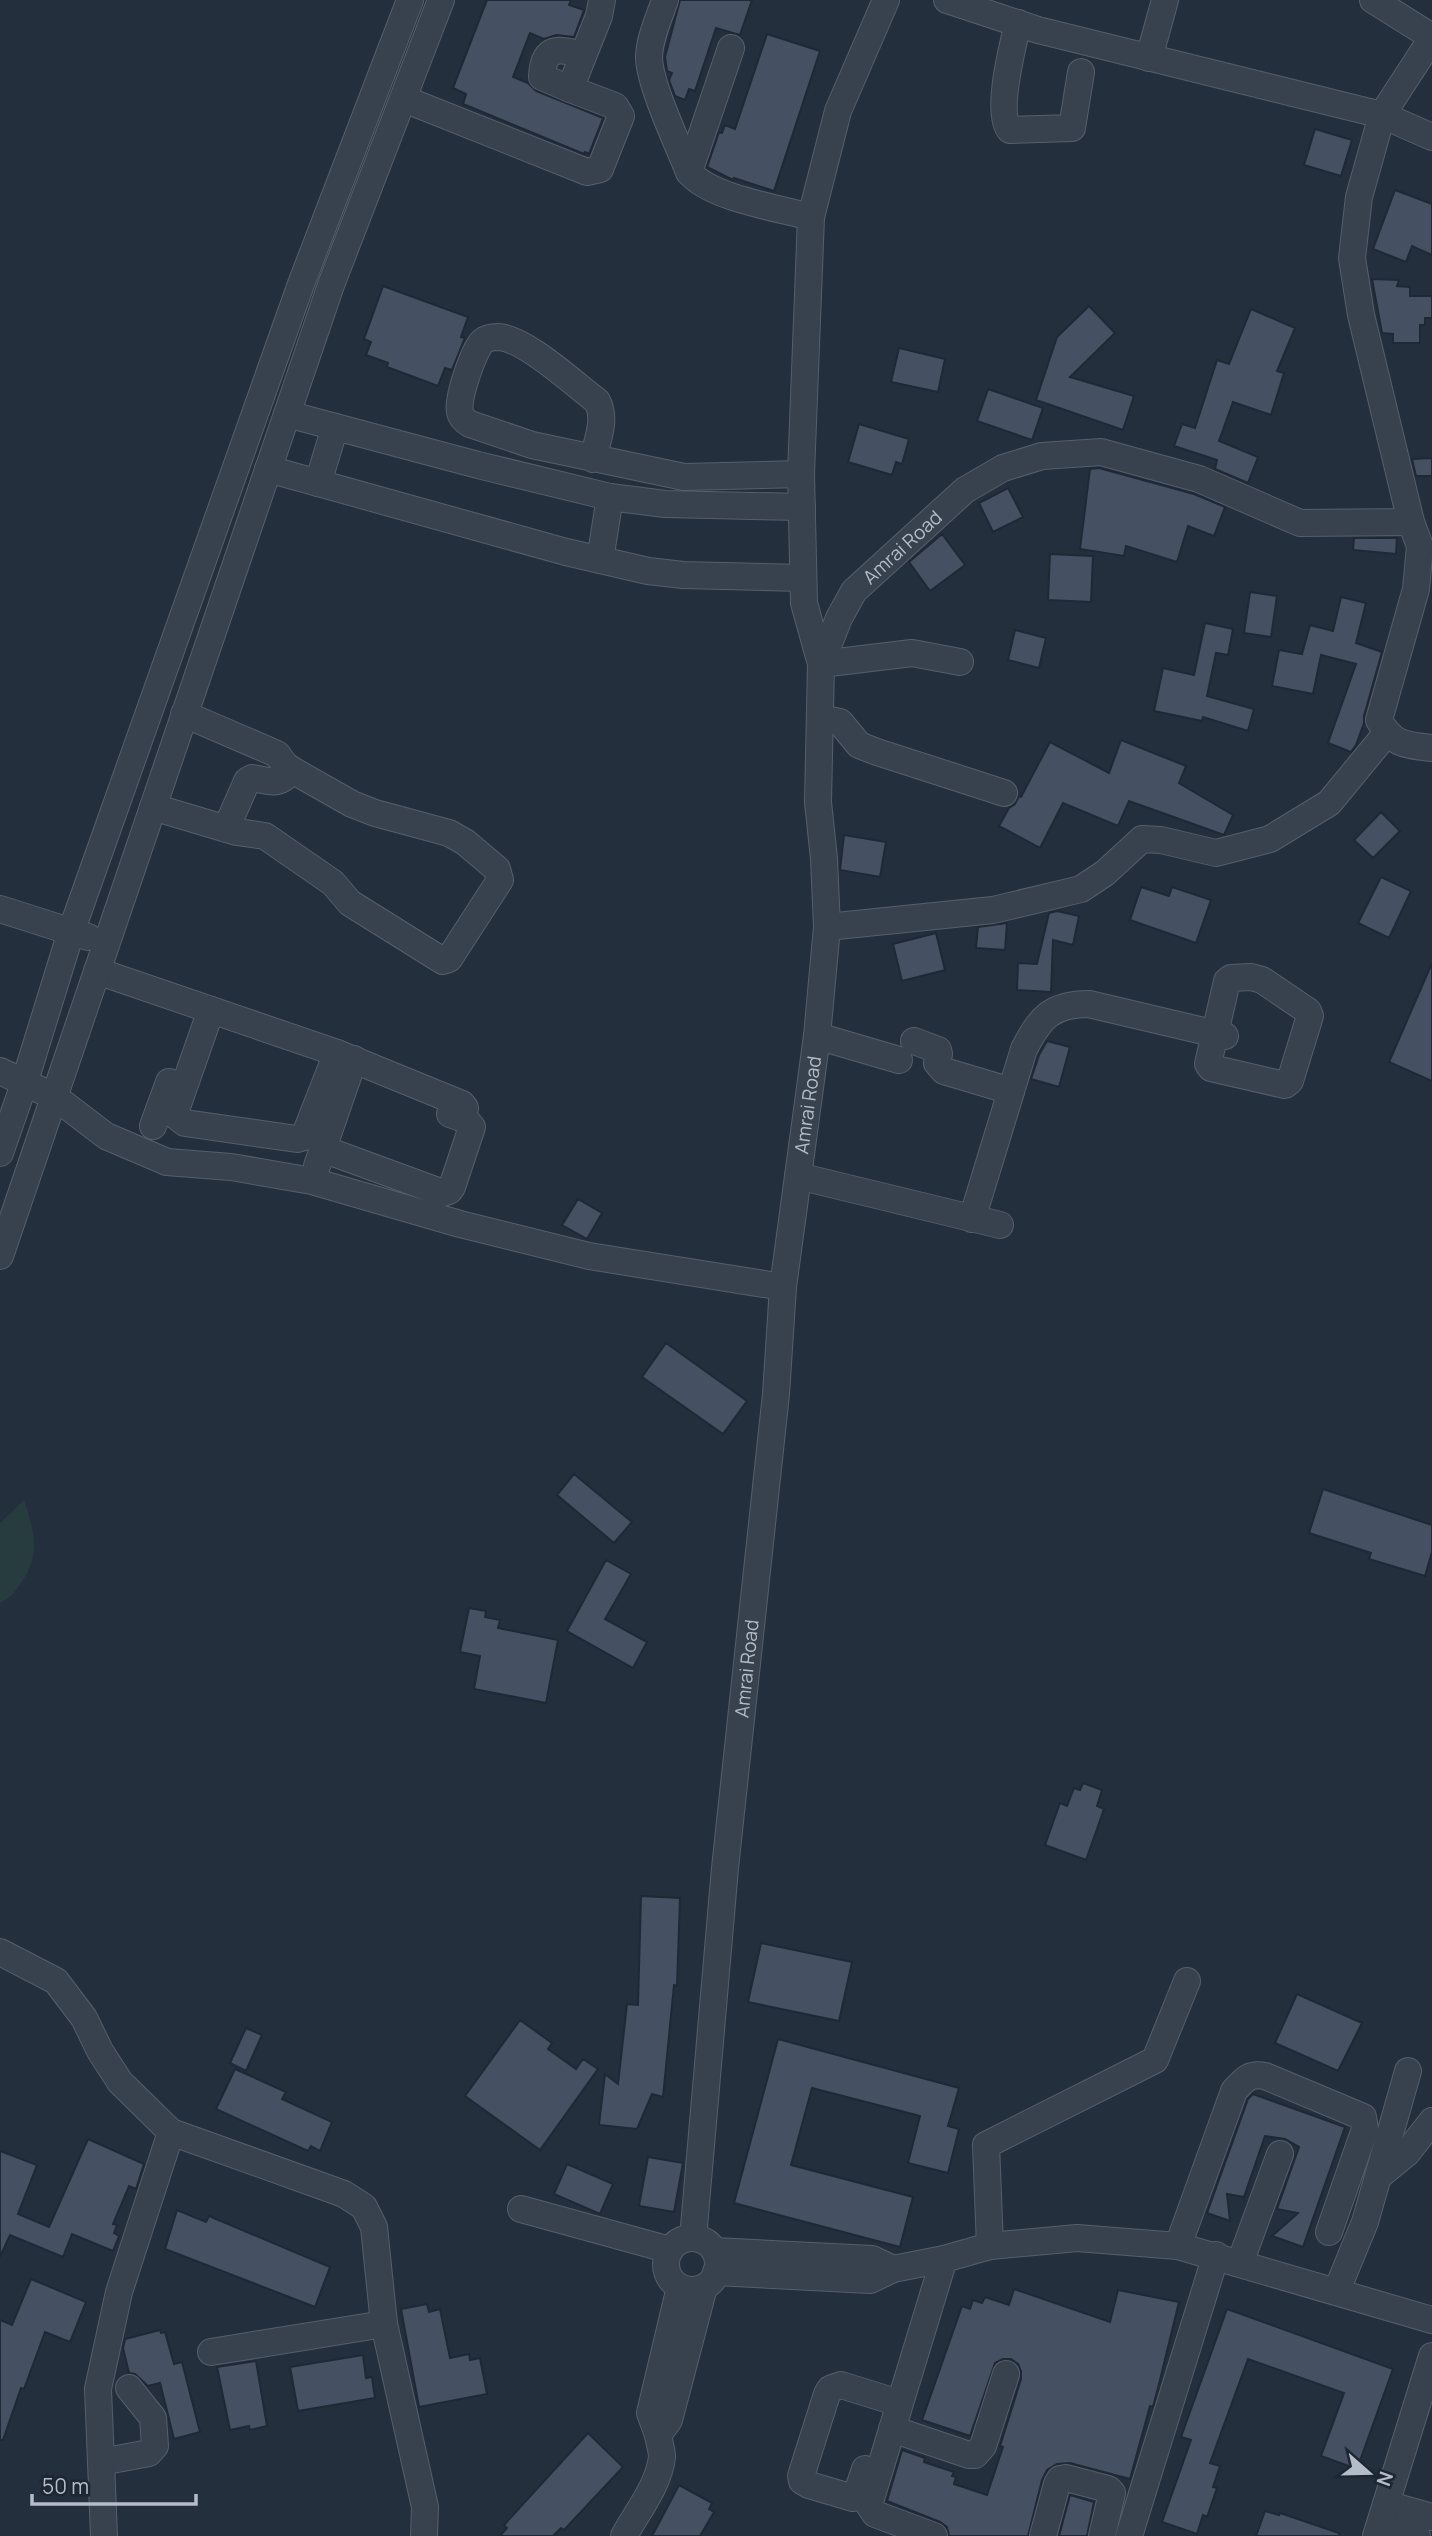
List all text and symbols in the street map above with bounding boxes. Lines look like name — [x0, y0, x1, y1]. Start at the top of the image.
street label: Amrai Road — [857, 504, 947, 590]
street label: Amrai Road — [788, 1054, 827, 1156]
street label: Amrai Road — [728, 1618, 765, 1719]
north arrow — [1334, 2438, 1404, 2508]
scale bar — [32, 2462, 196, 2506]
text: N — [1370, 2468, 1400, 2490]
text: 50 m — [42, 2472, 89, 2500]

